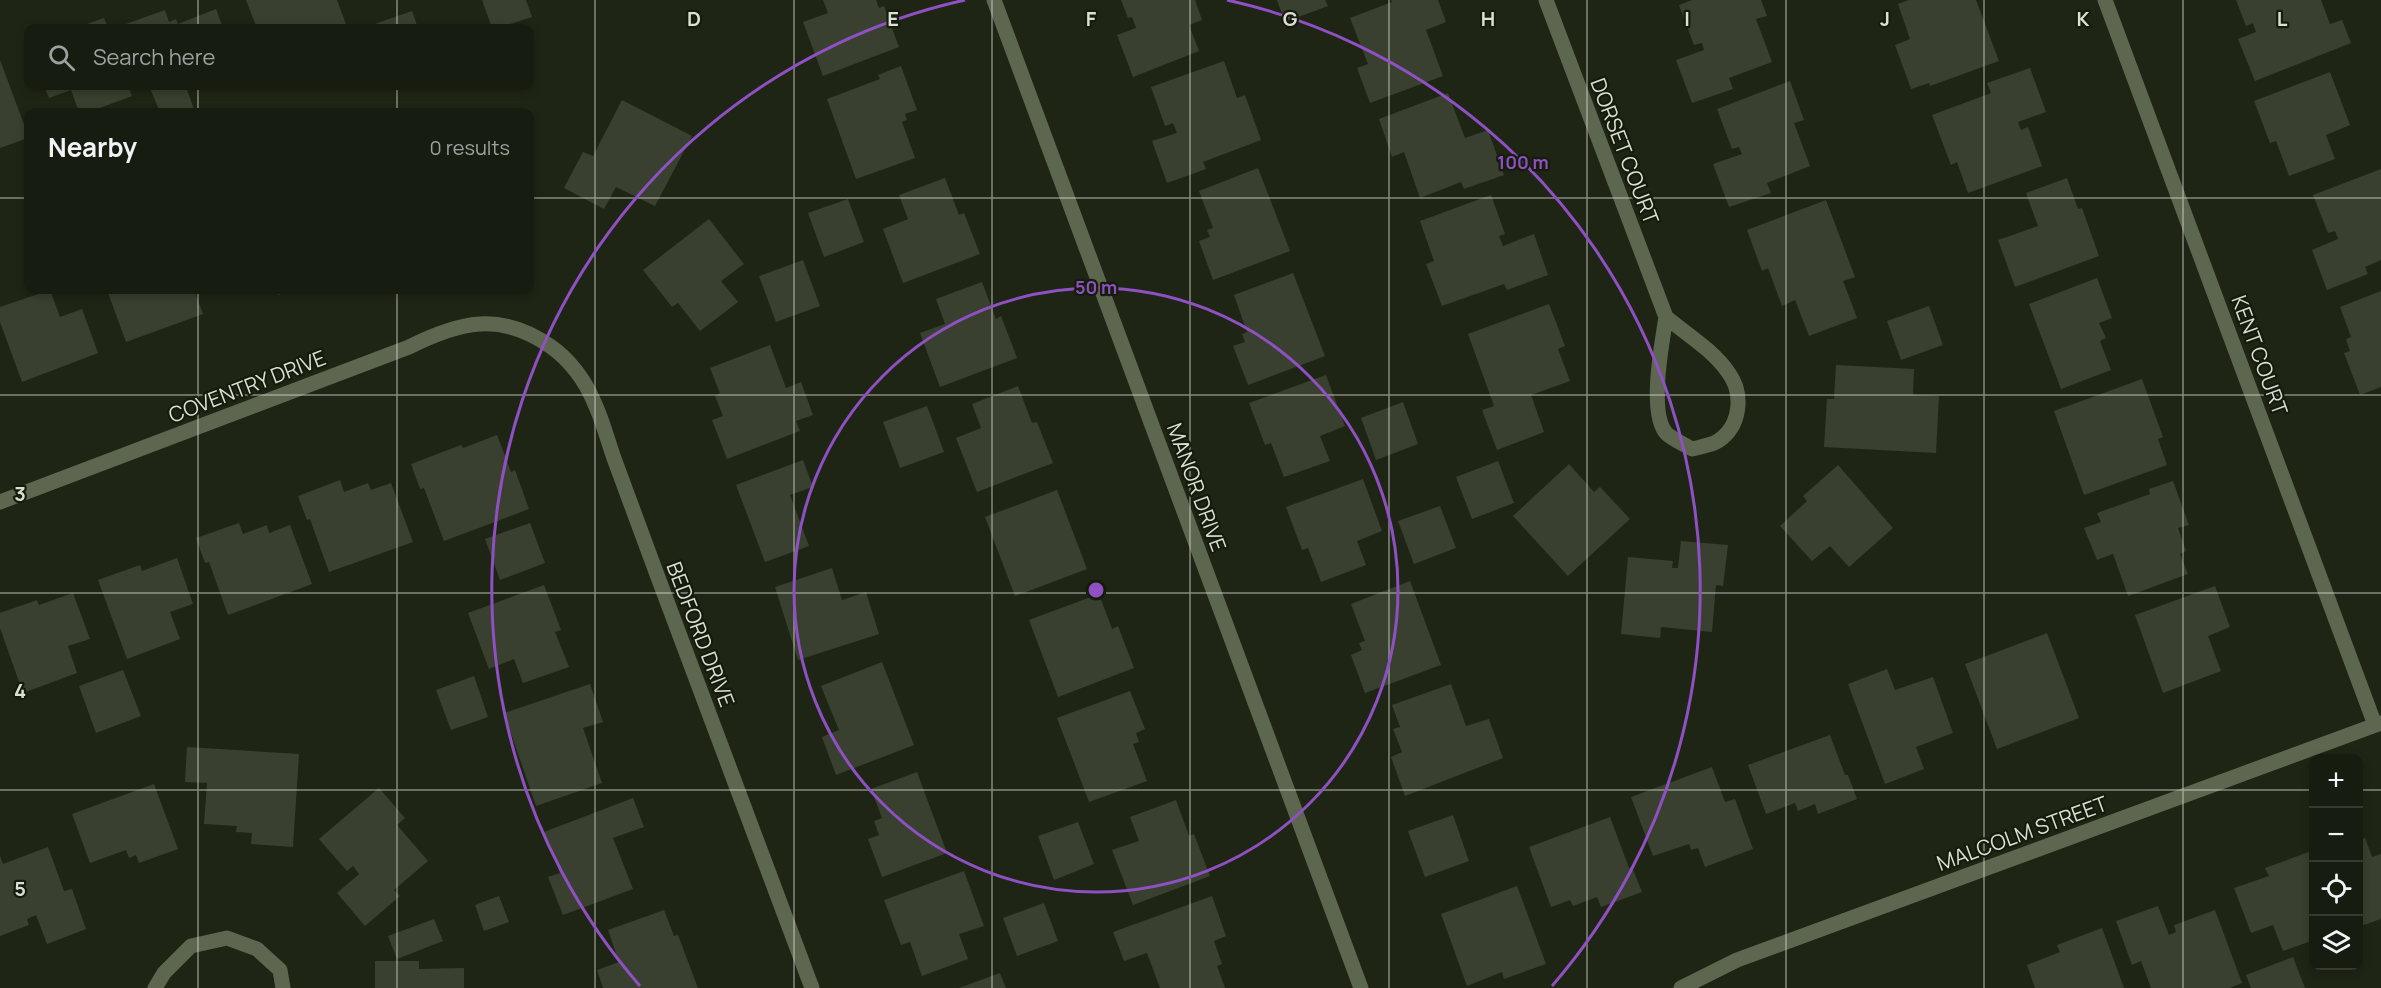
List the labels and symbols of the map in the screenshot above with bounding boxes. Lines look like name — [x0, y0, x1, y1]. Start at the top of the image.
text: D — [687, 5, 701, 32]
text: E — [887, 5, 899, 32]
text: F — [1086, 5, 1097, 32]
text: G — [1283, 5, 1298, 32]
text: H — [1481, 5, 1495, 32]
text: I — [1684, 5, 1690, 32]
text: J — [1880, 5, 1890, 32]
text: K — [2077, 5, 2090, 32]
text: L — [2277, 5, 2288, 32]
street label: DORSET COURT — [1584, 74, 1666, 228]
text: 100 m — [1497, 150, 1549, 174]
text: 50 m — [1075, 275, 1117, 299]
street label: KENT COURT — [2225, 291, 2295, 419]
street label: COVENTRY DRIVE — [164, 343, 330, 429]
street label: MANOR DRIVE — [1161, 419, 1233, 555]
text: 3 — [14, 480, 26, 507]
street label: BEDFORD DRIVE — [660, 557, 742, 711]
centre of rings — [1086, 580, 1106, 600]
text: 4 — [14, 677, 26, 704]
street label: MALCOLM STREET — [1933, 789, 2112, 877]
text: 5 — [14, 875, 26, 902]

